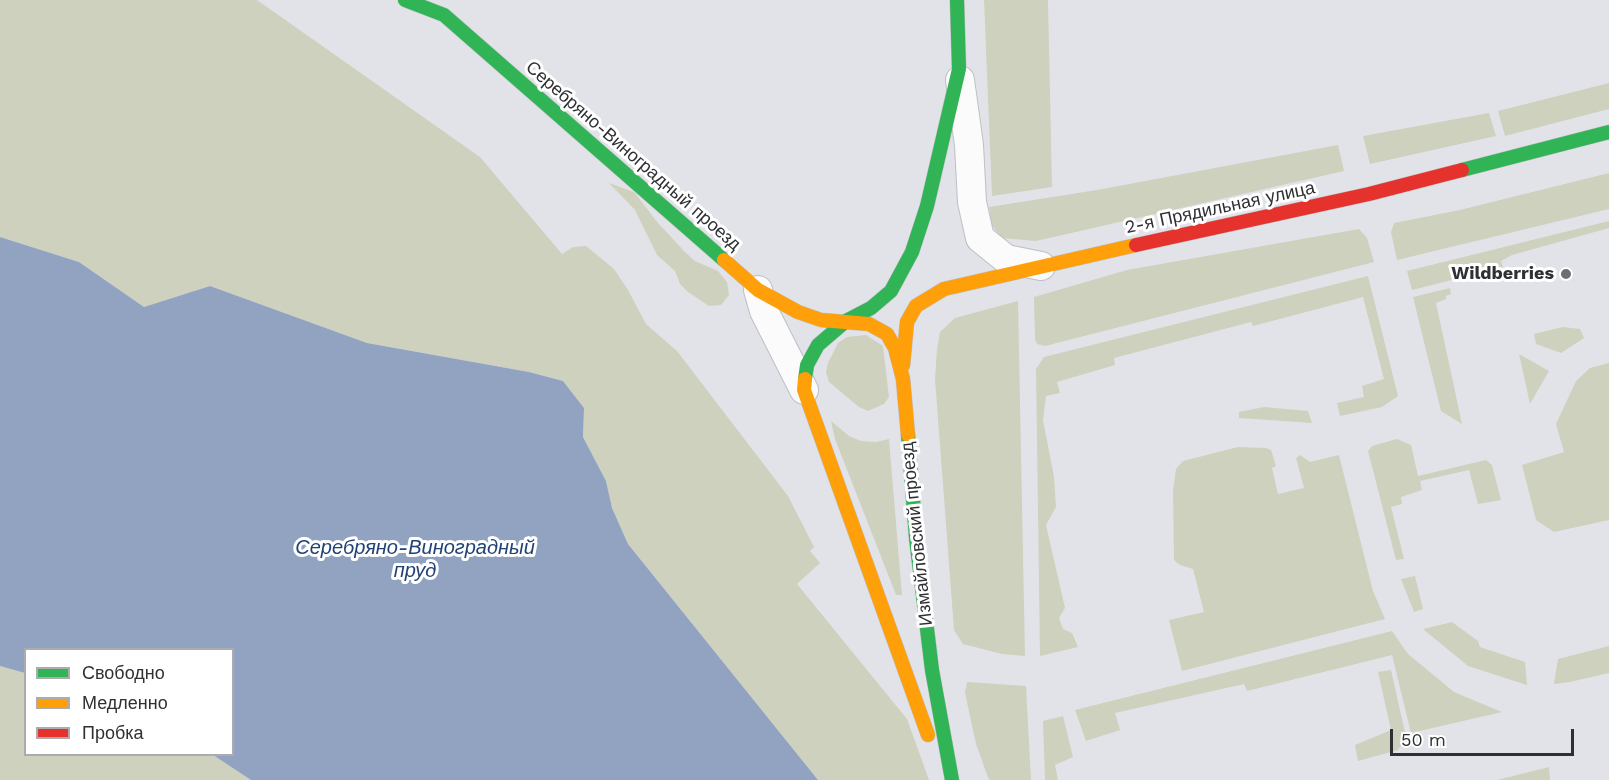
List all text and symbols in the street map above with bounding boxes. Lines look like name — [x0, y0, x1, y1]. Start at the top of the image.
street label: Серебряно-Виноградный проезд — [521, 57, 745, 255]
street label: 2-я Прядильная улица — [1123, 177, 1317, 239]
place label: Wildberries — [1451, 263, 1554, 285]
marker: Wildberries — [1559, 267, 1573, 281]
street label: Измайловский проезд — [897, 441, 937, 627]
water label: Серебряно-Виноградный пруд — [295, 536, 535, 583]
legend — [24, 648, 234, 756]
text: Свободно — [82, 662, 165, 683]
text: Медленно — [82, 692, 168, 713]
scale bar — [1393, 717, 1578, 755]
text: Пробка — [82, 722, 144, 743]
text: 50 m — [1401, 729, 1446, 750]

